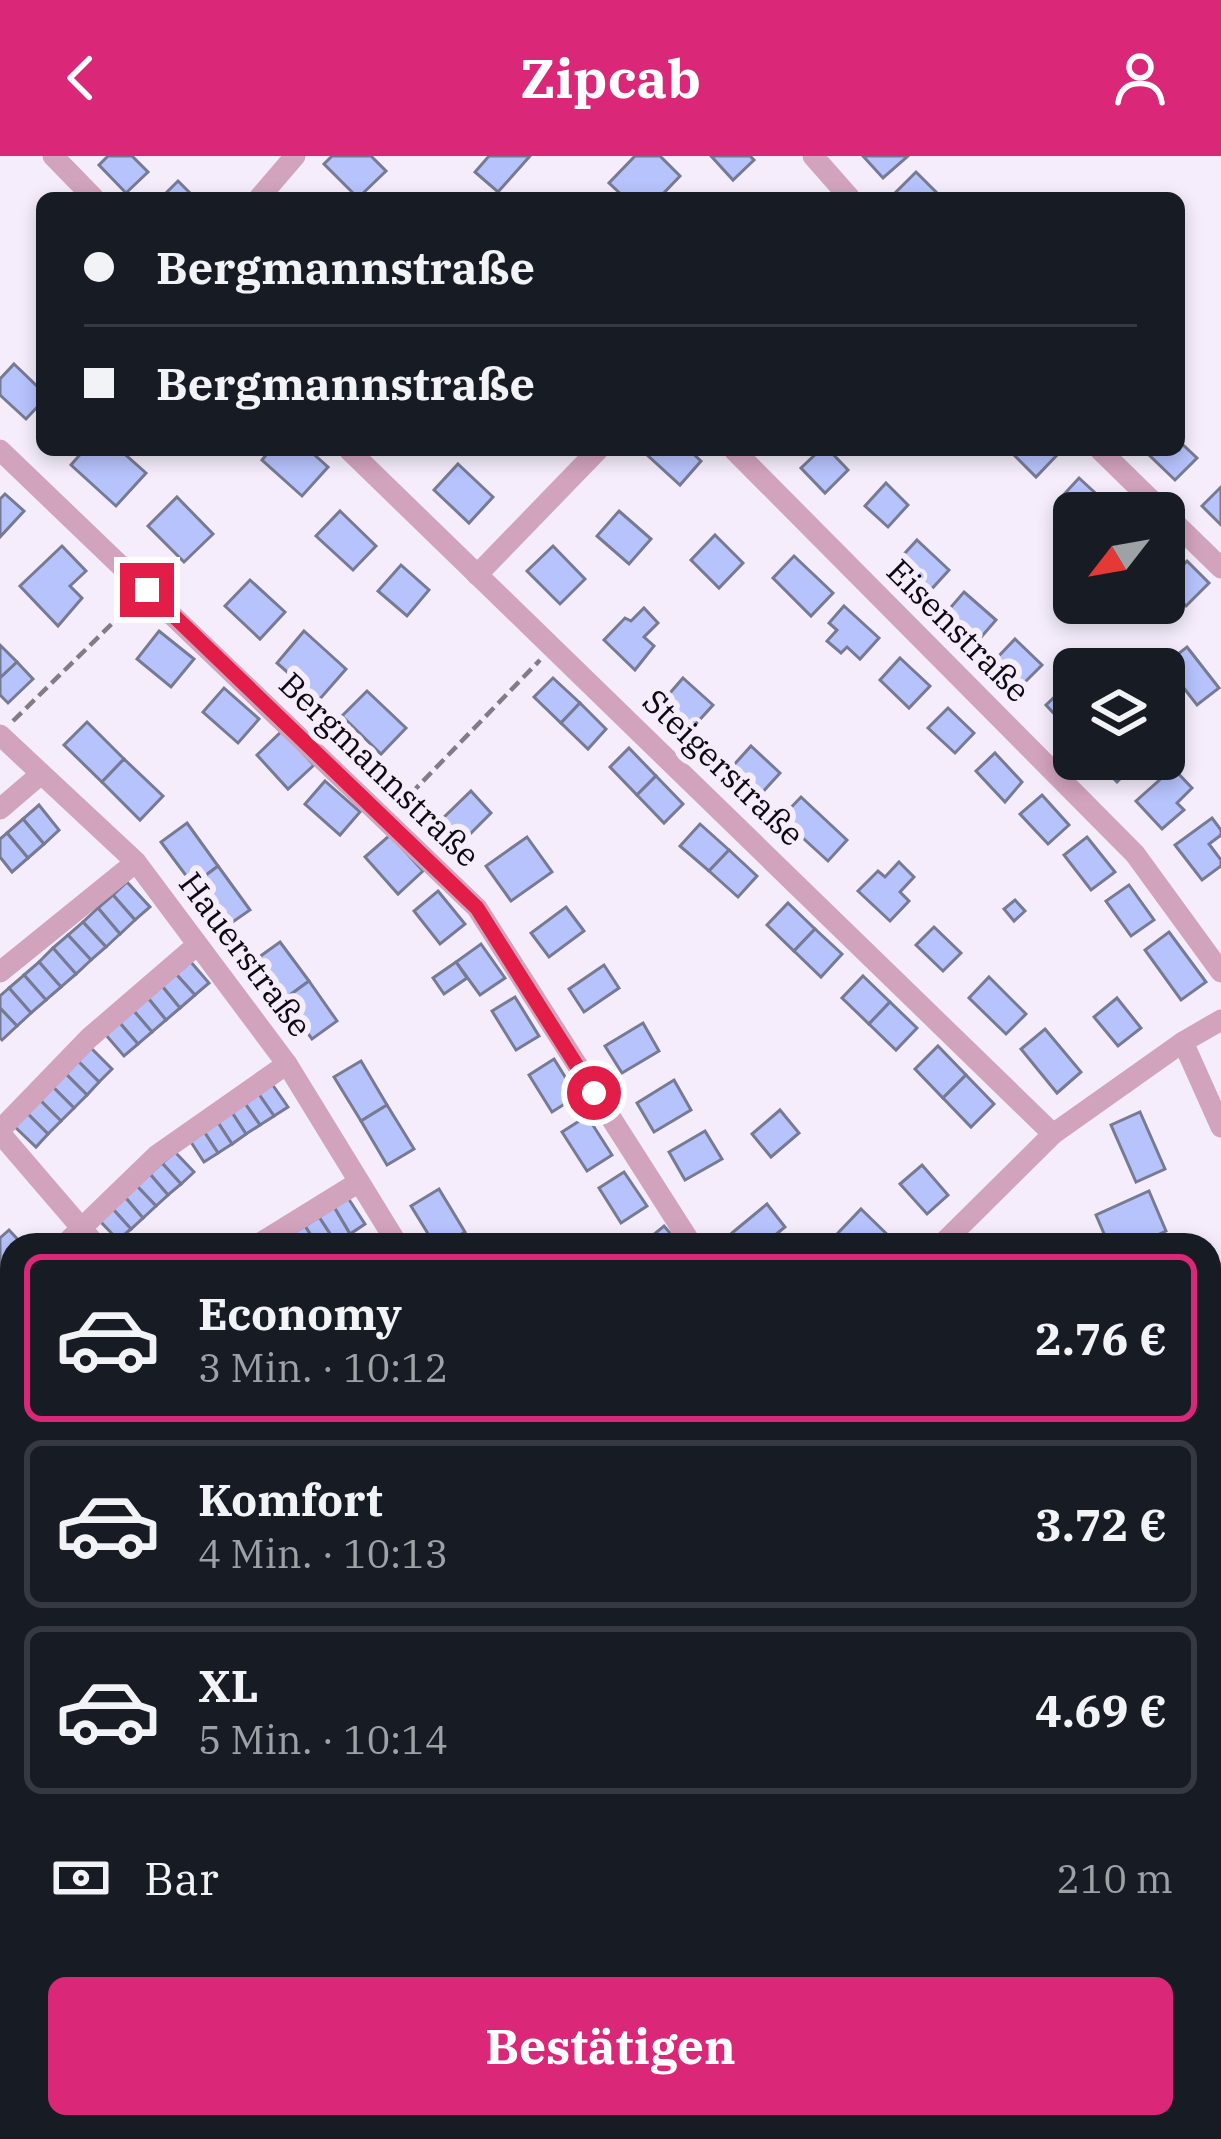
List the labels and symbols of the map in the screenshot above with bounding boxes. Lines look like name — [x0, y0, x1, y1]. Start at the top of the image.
north arrow — [1053, 492, 1185, 624]
street label: Eisenstraße — [878, 549, 1040, 711]
route end — [120, 563, 174, 617]
street label: Bergmannstraße — [270, 662, 490, 876]
street label: Steigerstraße — [634, 679, 814, 855]
street label: Hauerstraße — [170, 863, 322, 1045]
route start — [567, 1066, 621, 1120]

